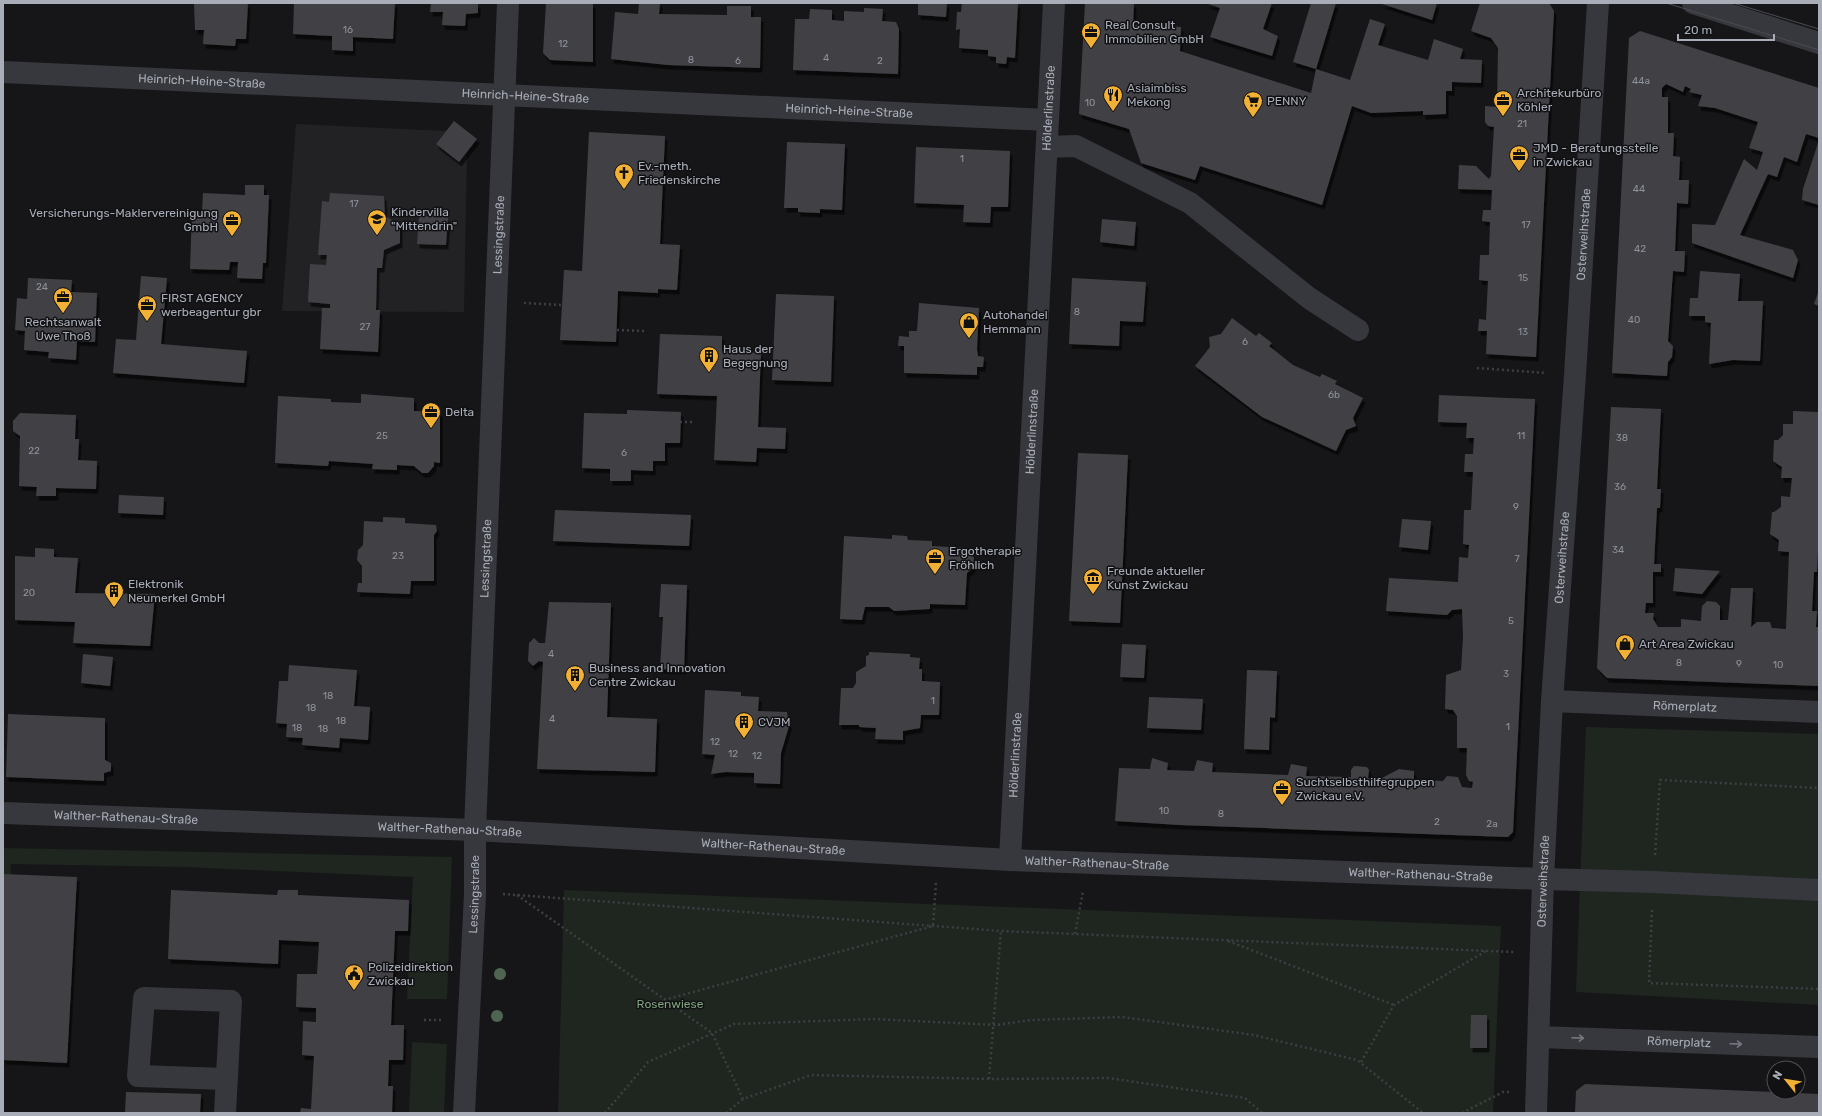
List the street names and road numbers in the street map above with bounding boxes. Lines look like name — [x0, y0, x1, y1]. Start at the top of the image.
street label: Hölderlinstraße — [1039, 65, 1058, 151]
street label: Heinrich-Heine-Straße — [138, 71, 266, 91]
street label: Heinrich-Heine-Straße — [461, 86, 590, 106]
street label: Heinrich-Heine-Straße — [785, 101, 913, 121]
street label: Osterweihstraße — [1574, 188, 1594, 281]
street label: Lessingstraße — [490, 195, 507, 274]
street label: Hölderlinstraße — [1023, 388, 1041, 475]
street label: Osterweihstraße — [1552, 511, 1572, 604]
street label: Lessingstraße — [477, 519, 494, 598]
street label: Römerplatz — [1653, 698, 1717, 715]
street label: Hölderlinstraße — [1006, 712, 1025, 798]
street label: Walther-Rathenau-Straße — [53, 808, 199, 827]
street label: Walther-Rathenau-Straße — [377, 819, 523, 840]
street label: Osterweihstraße — [1535, 834, 1552, 927]
street label: Walther-Rathenau-Straße — [701, 836, 846, 858]
street label: Walther-Rathenau-Straße — [1024, 854, 1170, 873]
street label: Lessingstraße — [466, 855, 482, 934]
street label: Walther-Rathenau-Straße — [1348, 865, 1493, 884]
street label: Römerplatz — [1647, 1034, 1711, 1050]

